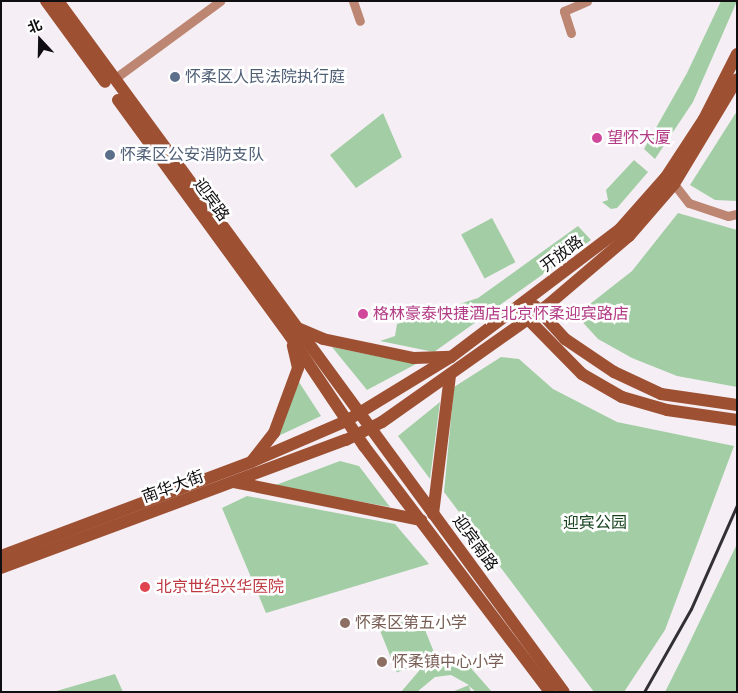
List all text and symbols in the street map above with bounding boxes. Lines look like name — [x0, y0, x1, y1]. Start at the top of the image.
north arrow — [15, 15, 65, 65]
text: 北 — [25, 16, 44, 36]
place label: 怀柔区人民法院执行庭 — [185, 67, 345, 87]
marker: 怀柔区人民法院执行庭 — [169, 71, 181, 83]
place label: 望怀大厦 — [607, 128, 671, 148]
marker: 望怀大厦 — [591, 132, 603, 144]
place label: 怀柔区公安消防支队 — [120, 145, 264, 165]
marker: 怀柔区公安消防支队 — [104, 149, 116, 161]
street label: 迎宾路 — [189, 175, 233, 225]
street label: 开放路 — [537, 232, 587, 276]
place label: 格林豪泰快捷酒店北京怀柔迎宾路店 — [373, 304, 629, 324]
marker: 格林豪泰快捷酒店北京怀柔迎宾路店 — [357, 308, 369, 320]
street label: 南华大街 — [140, 467, 206, 507]
street label: 迎宾南路 — [448, 511, 502, 575]
park label: 迎宾公园 — [563, 513, 627, 533]
place label: 北京世纪兴华医院 — [156, 577, 284, 597]
marker: 北京世纪兴华医院 — [138, 580, 152, 594]
place label: 怀柔区第五小学 — [355, 613, 467, 633]
marker: 怀柔区第五小学 — [339, 617, 351, 629]
place label: 怀柔镇中心小学 — [392, 652, 504, 672]
marker: 怀柔镇中心小学 — [376, 656, 388, 668]

